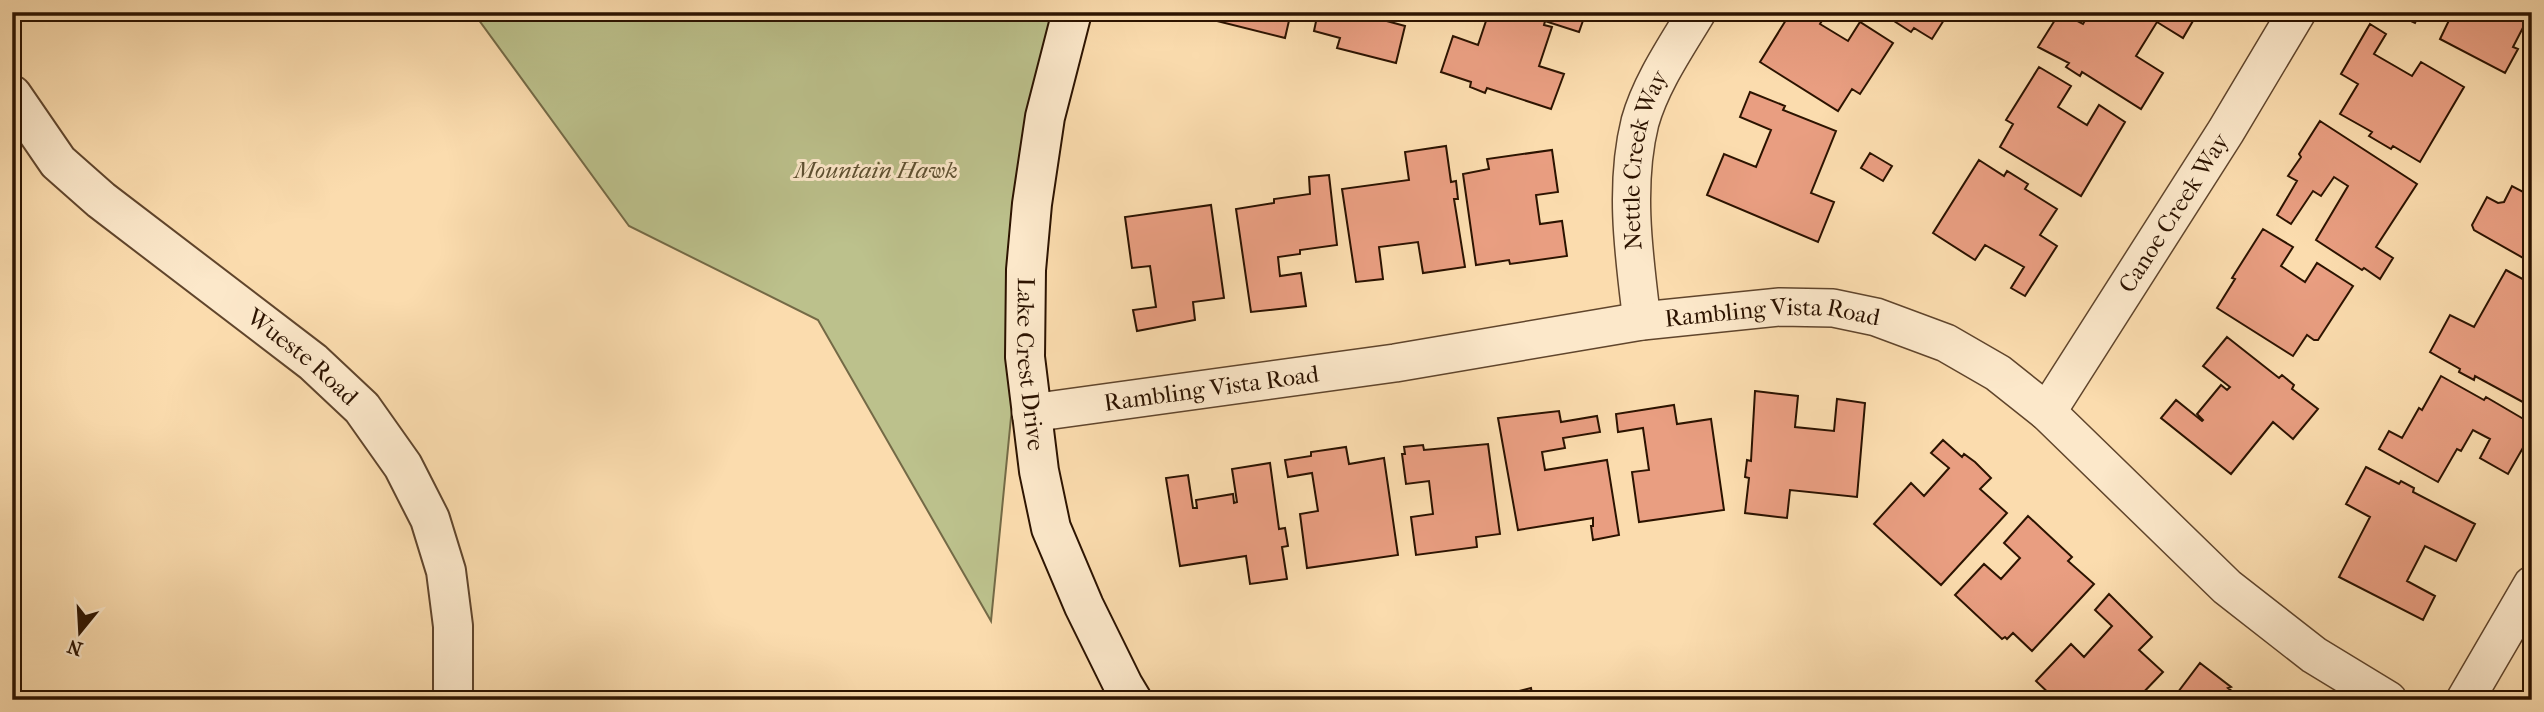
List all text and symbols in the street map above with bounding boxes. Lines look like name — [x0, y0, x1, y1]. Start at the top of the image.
street label: Nettle Creek Way — [1617, 65, 1674, 251]
street label: Canoe Creek Way — [2113, 127, 2235, 298]
park label: Mountain Hawk — [792, 156, 958, 184]
street label: Lake Crest Drive — [1011, 277, 1050, 452]
street label: Rambling Vista Road — [1663, 292, 1883, 333]
street label: Wueste Road — [240, 302, 365, 412]
street label: Rambling Vista Road — [1102, 359, 1321, 417]
north arrow — [46, 596, 116, 666]
text: N — [64, 634, 85, 660]

